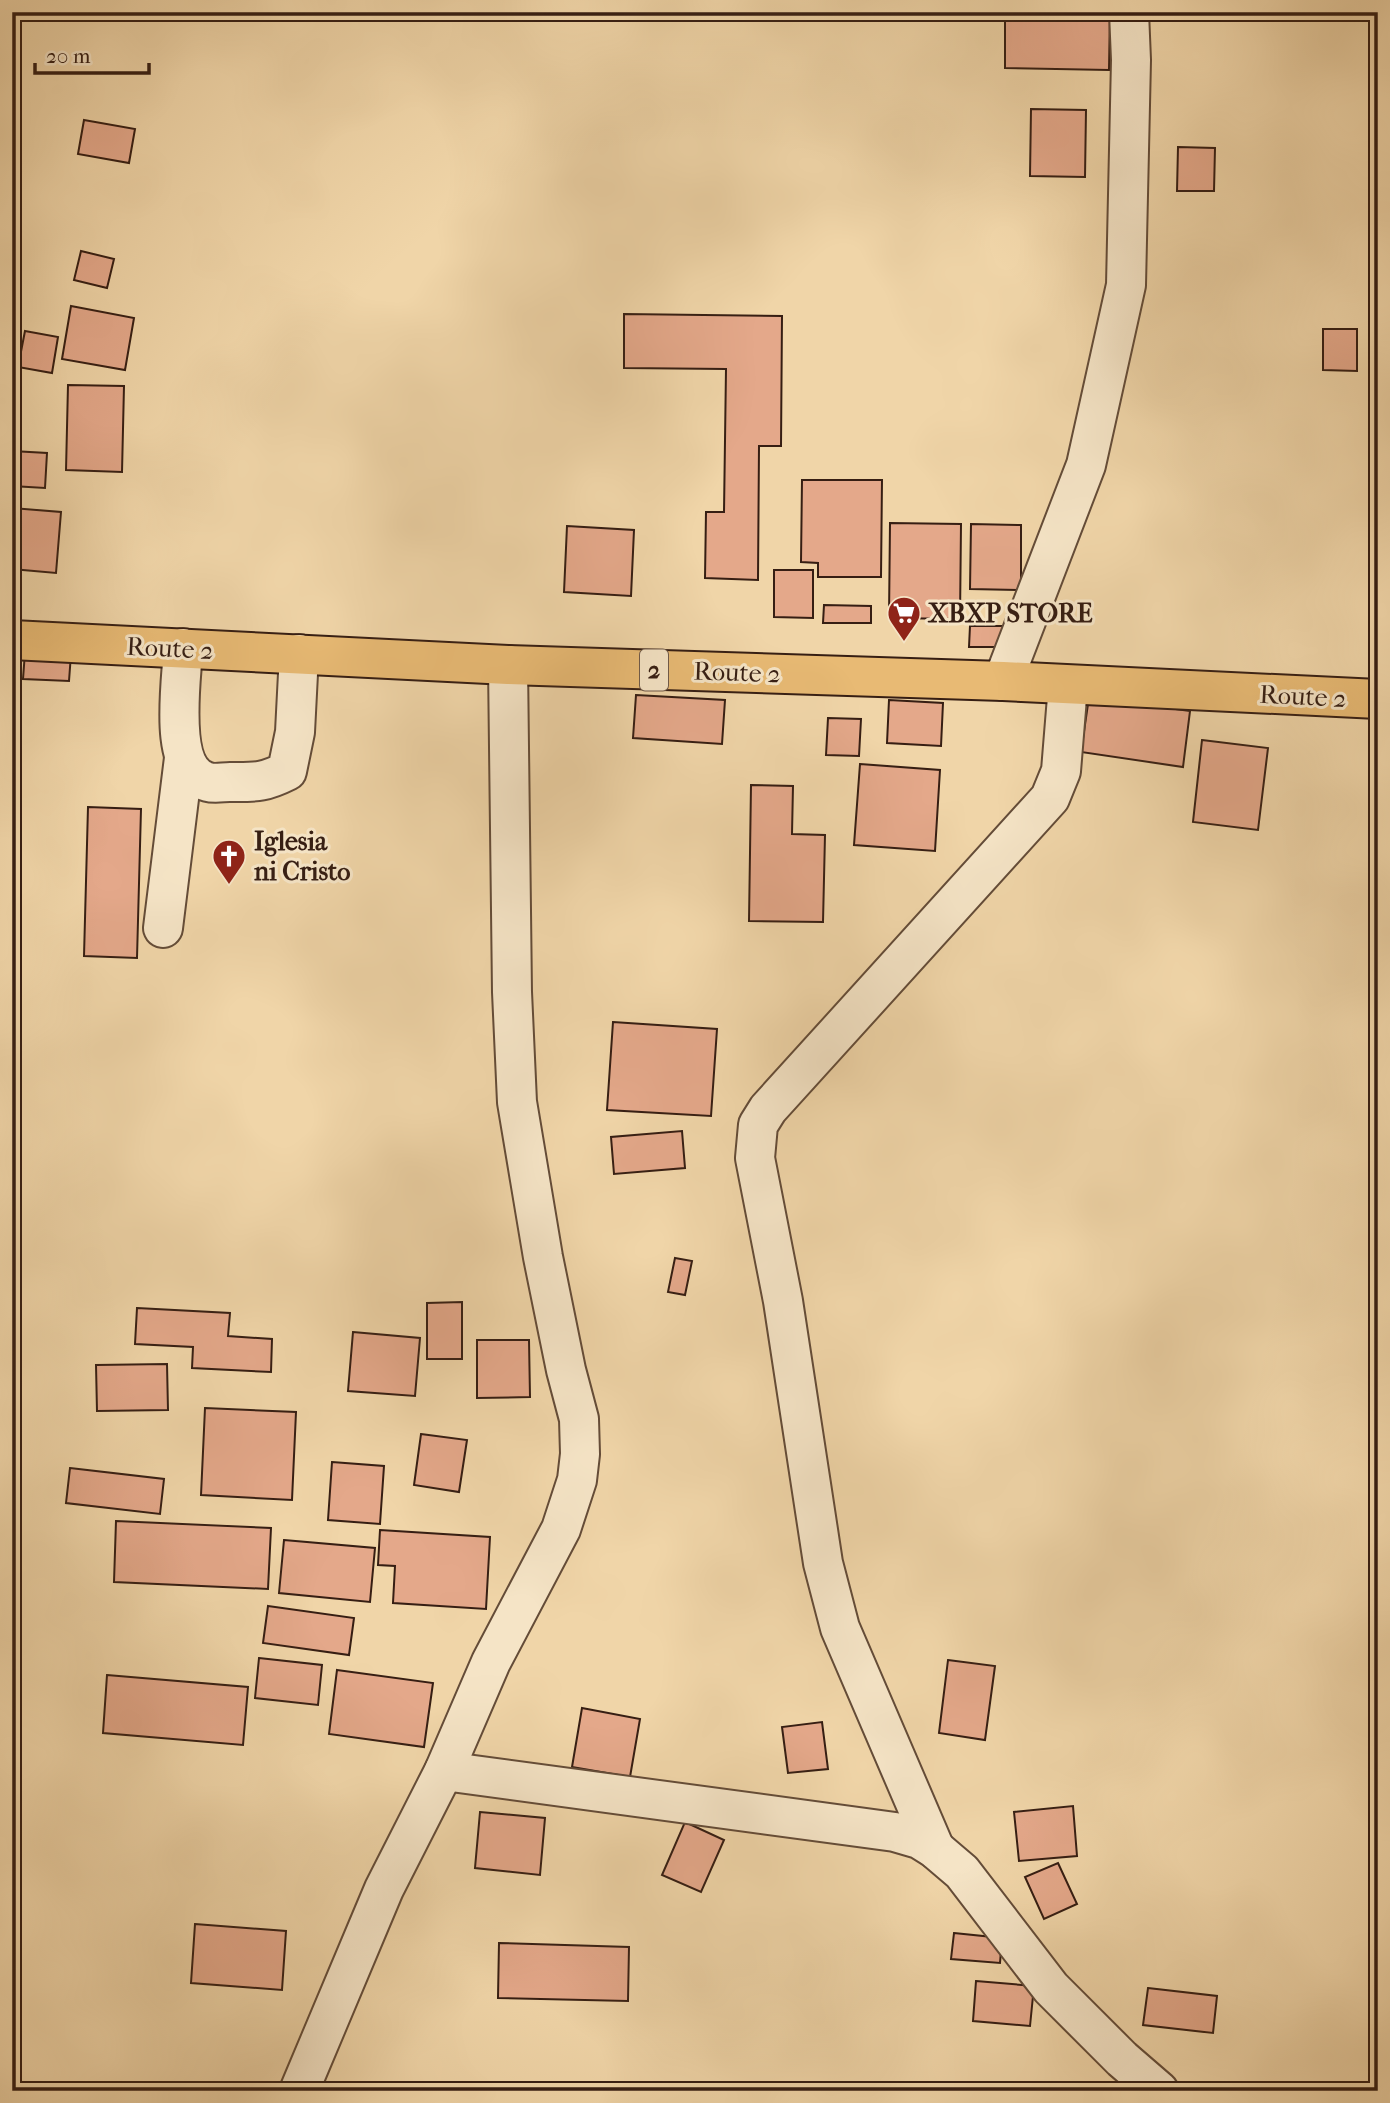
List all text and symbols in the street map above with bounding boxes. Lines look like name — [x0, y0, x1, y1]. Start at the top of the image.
scale bar — [35, 32, 149, 76]
text: 20 m — [46, 44, 91, 68]
supermarket icon: XBXP STORE — [885, 594, 923, 643]
place label: XBXP STORE — [927, 598, 1093, 629]
street label: Route 2 — [126, 631, 214, 666]
road number: 2 — [640, 650, 668, 690]
street label: Route 2 — [693, 655, 781, 690]
street label: Route 2 — [1259, 679, 1347, 714]
place label: Iglesia ni Cristo — [253, 826, 351, 887]
church icon: Iglesia ni Cristo — [210, 837, 248, 886]

